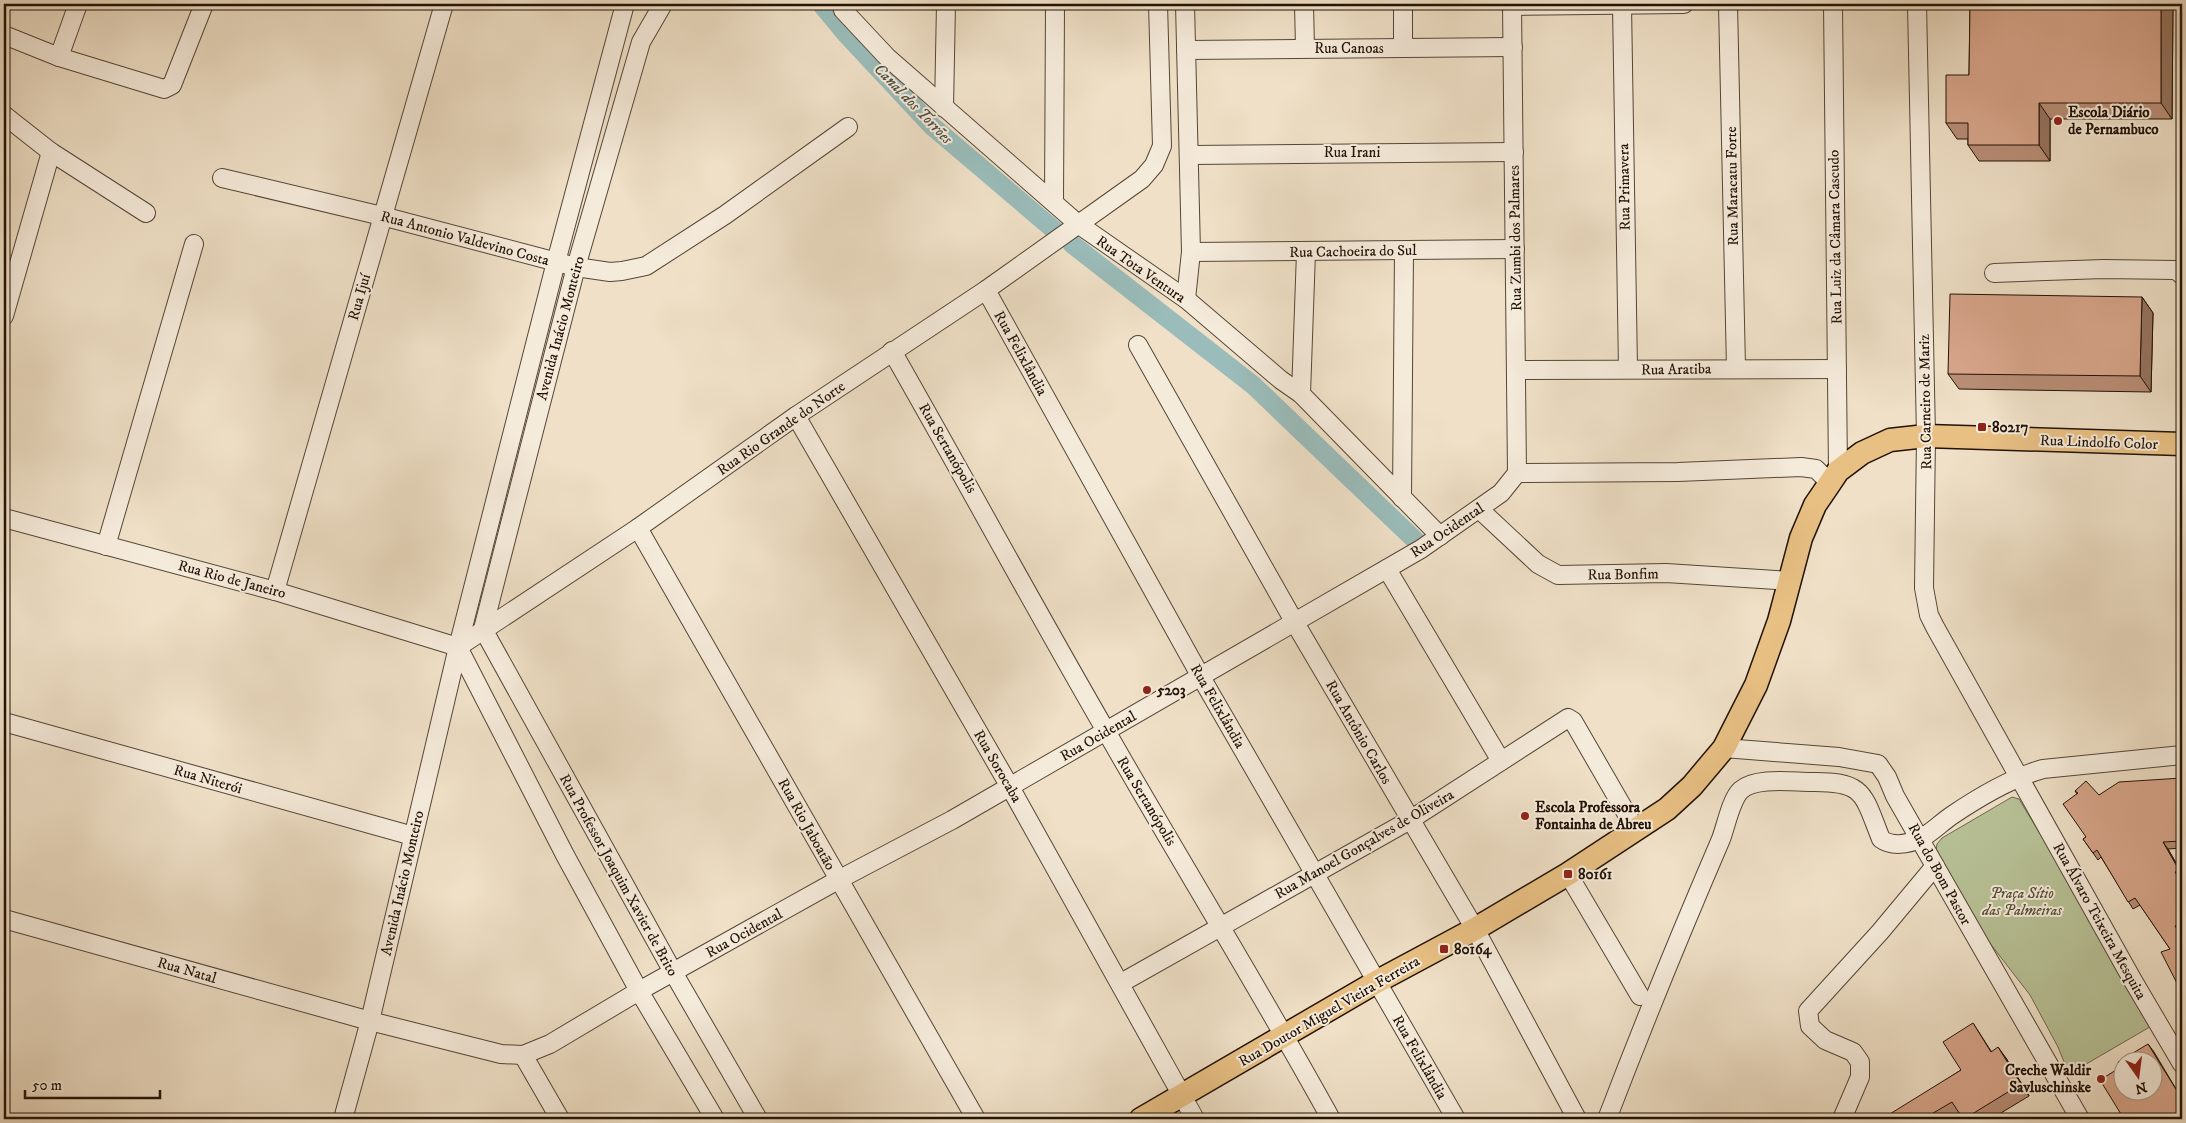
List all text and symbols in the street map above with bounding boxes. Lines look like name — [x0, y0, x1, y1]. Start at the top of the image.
street label: Rua Canoas — [1314, 39, 1384, 58]
water label: Canal dos Torrões — [870, 59, 958, 149]
place label: Escola Diário de Pernambuco — [2068, 103, 2159, 139]
marker: Escola Diário de Pernambuco — [2052, 115, 2064, 127]
street label: Rua Maracatu Forte — [1722, 126, 1743, 246]
street label: Rua Irani — [1324, 143, 1380, 162]
street label: Rua Primavera — [1614, 143, 1635, 231]
street label: Rua Luiz da Câmara Cascudo — [1824, 150, 1847, 324]
street label: Rua Zumbi dos Palmares — [1505, 165, 1526, 311]
street label: Rua Antonio Valdevino Costa — [378, 207, 552, 270]
street label: Rua Tota Ventura — [1092, 232, 1190, 308]
street label: Rua Cachoeira do Sul — [1289, 241, 1417, 262]
street label: Avenida Inácio Monteiro — [532, 254, 589, 402]
street label: Rua Ijuí — [344, 271, 375, 323]
street label: Rua Felixlândia — [989, 308, 1052, 399]
street label: Rua Carneiro de Mariz — [1915, 334, 1936, 470]
street label: Rua Aratiba — [1641, 359, 1712, 380]
street label: Rua Rio Grande do Norte — [714, 377, 849, 480]
street label: Rua Sertanópolis — [914, 400, 981, 497]
place label: 80217 — [1992, 418, 2028, 437]
marker: 80217 — [1976, 421, 1988, 433]
street label: Rua Lindolfo Color — [2040, 431, 2159, 454]
street label: Rua Ocidental — [1407, 499, 1488, 562]
street label: Rua Rio de Janeiro — [176, 556, 288, 603]
street label: Rua Bonfim — [1587, 564, 1659, 585]
street label: Rua Felixlândia — [1186, 661, 1250, 752]
street label: Rua Antônio Carlos — [1321, 677, 1396, 788]
place label: 5203 — [1156, 681, 1186, 700]
marker: 5203 — [1141, 684, 1153, 696]
street label: Rua Ocidental — [1057, 707, 1140, 766]
street label: Rua Sorocaba — [969, 726, 1026, 807]
street label: Rua Sertanópolis — [1112, 753, 1181, 849]
street label: Rua Niterói — [171, 761, 244, 798]
street label: Rua Professor Joaquim Xavier de Brito — [555, 771, 682, 980]
street label: Rua Rio Jaboatão — [773, 775, 840, 874]
street label: Rua Manoel Gonçalves de Oliveira — [1271, 785, 1458, 904]
place label: Escola Professora Fontainha de Abreu — [1535, 798, 1652, 834]
street label: Avenida Inácio Monteiro — [377, 809, 428, 958]
marker: Escola Professora Fontainha de Abreu — [1519, 810, 1531, 822]
street label: Rua do Bom Pastor — [1904, 820, 1976, 929]
street label: Rua Álvaro Teixeira Mesquita — [2048, 839, 2152, 1004]
place label: 80161 — [1578, 865, 1613, 884]
marker: 80161 — [1562, 868, 1574, 880]
park label: Praça Sítio das Palmeiras — [1981, 884, 2062, 920]
street label: Rua Ocidental — [703, 904, 786, 962]
place label: 80164 — [1454, 940, 1493, 959]
marker: 80164 — [1438, 943, 1450, 955]
street label: Rua Doutor Miguel Vieira Ferreira — [1235, 951, 1424, 1071]
street label: Rua Natal — [155, 953, 219, 988]
street label: Rua Felixlândia — [1388, 1012, 1452, 1103]
north arrow — [2114, 1050, 2164, 1100]
place label: Creche Waldir Savluschinske — [2005, 1061, 2092, 1097]
scale bar — [25, 1068, 160, 1100]
marker: Creche Waldir Savluschinske — [2095, 1073, 2107, 1085]
text: 50 m — [32, 1076, 62, 1095]
text: N — [2133, 1078, 2149, 1098]

